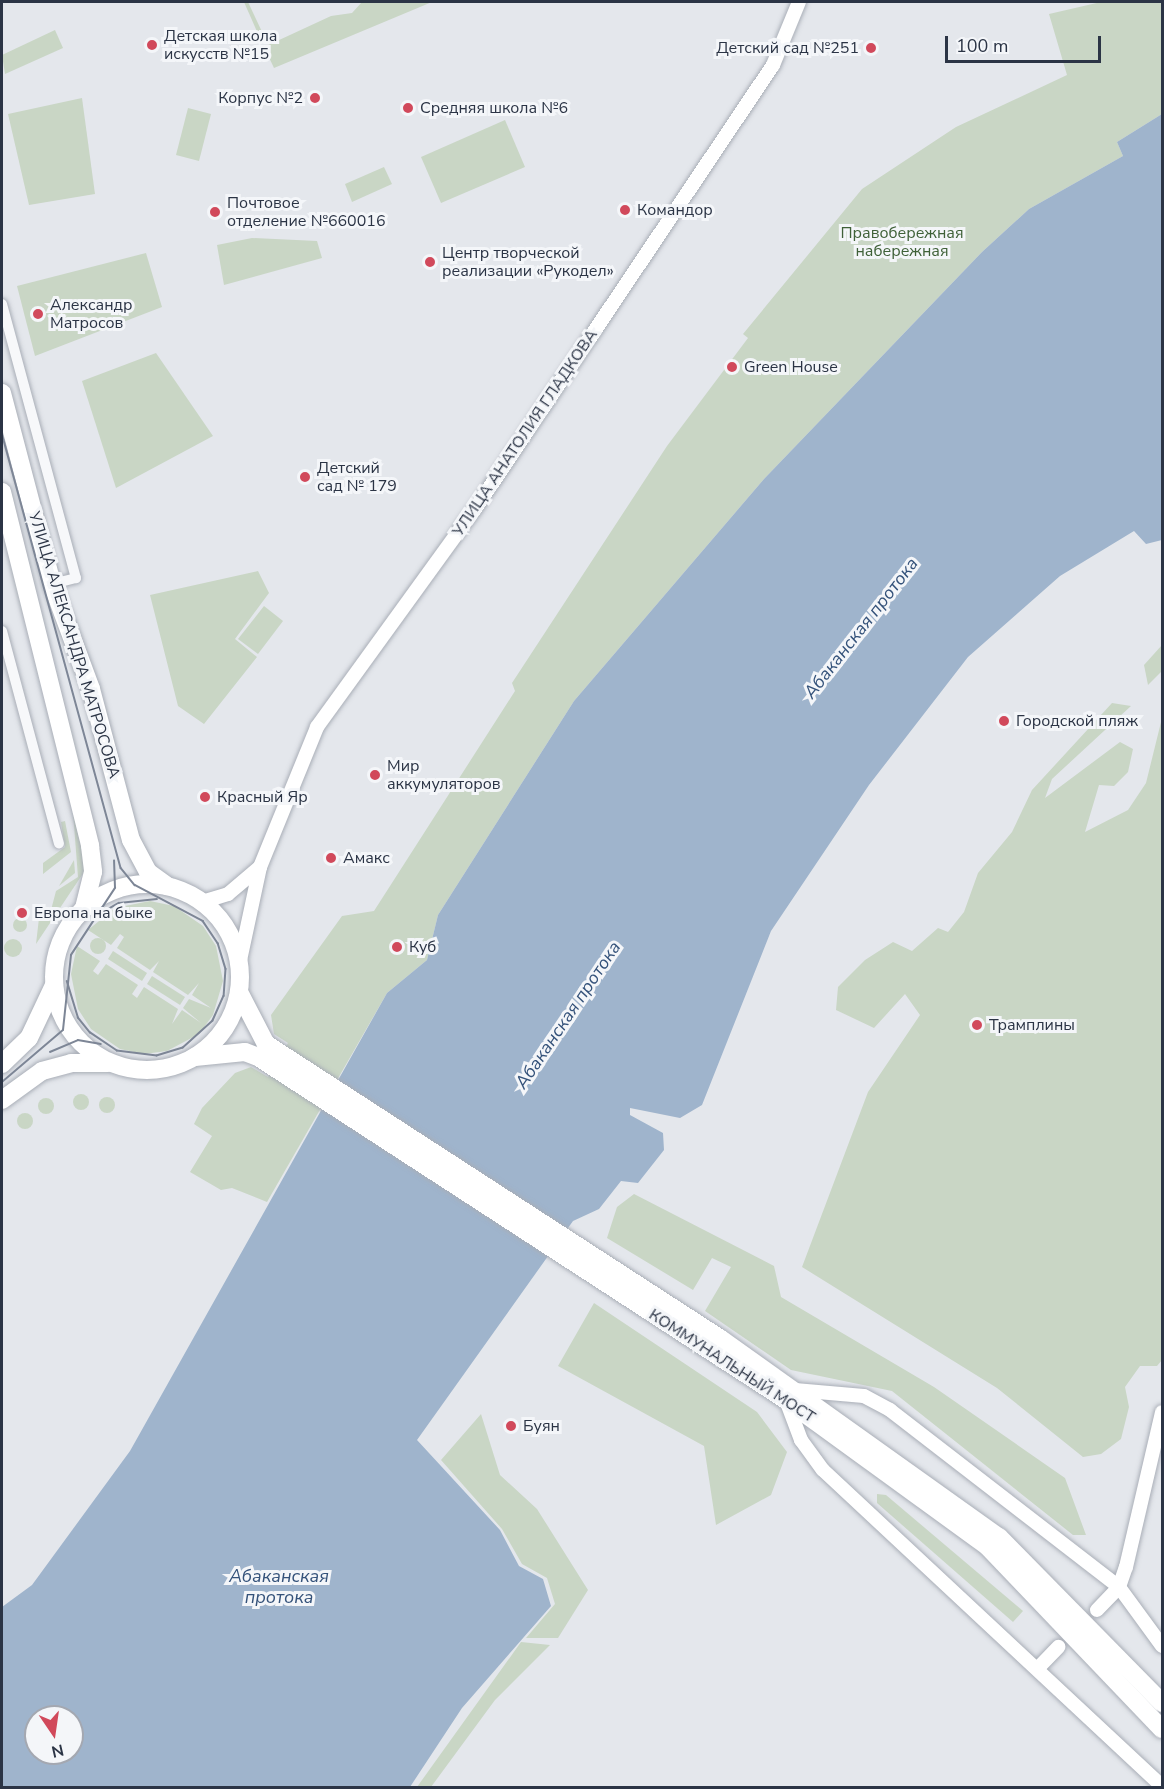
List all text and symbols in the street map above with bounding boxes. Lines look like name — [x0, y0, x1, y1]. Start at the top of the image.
scale bar — [948, 24, 1104, 62]
place label: Детская школа искусств №15 — [164, 26, 277, 64]
text: 100 m — [956, 34, 1008, 58]
marker: Детская школа искусств №15 — [145, 38, 159, 52]
place label: Детский сад №251 — [716, 38, 859, 58]
marker: Детский сад №251 — [864, 41, 878, 55]
place label: Корпус №2 — [218, 88, 303, 108]
marker: Корпус №2 — [308, 91, 322, 105]
place label: Средняя школа №6 — [420, 98, 568, 118]
marker: Средняя школа №6 — [401, 101, 415, 115]
place label: Почтовое отделение №660016 — [227, 193, 385, 231]
place label: Командор — [637, 200, 713, 220]
marker: Командор — [618, 203, 632, 217]
marker: Почтовое отделение №660016 — [208, 205, 222, 219]
park label: Правобережная набережная — [840, 223, 964, 261]
place label: Центр творческой реализации «Рукодел» — [442, 243, 614, 281]
marker: Центр творческой реализации «Рукодел» — [423, 255, 437, 269]
place label: Александр Матросов — [50, 295, 132, 333]
marker: Александр Матросов — [31, 307, 45, 321]
street label: УЛИЦА АНАТОЛИЯ ГЛАДКОВА — [448, 326, 602, 540]
place label: Green House — [744, 357, 838, 377]
marker: Green House — [725, 360, 739, 374]
place label: Детский сад № 179 — [317, 458, 397, 496]
marker: Детский сад № 179 — [298, 470, 312, 484]
street label: УЛИЦА АЛЕКСАНДРА МАТРОСОВА — [24, 509, 124, 781]
water label: Абаканская протока — [799, 553, 923, 703]
place label: Городской пляж — [1016, 711, 1138, 731]
marker: Городской пляж — [997, 714, 1011, 728]
place label: Мир аккумуляторов — [387, 756, 501, 794]
marker: Мир аккумуляторов — [368, 768, 382, 782]
place label: Красный Яр — [217, 787, 308, 807]
marker: Красный Яр — [198, 790, 212, 804]
place label: Амакс — [343, 848, 390, 868]
marker: Амакс — [324, 851, 338, 865]
place label: Европа на быке — [34, 903, 153, 923]
marker: Европа на быке — [15, 906, 29, 920]
place label: Куб — [409, 937, 436, 957]
water label: Абаканская протока — [511, 937, 625, 1093]
marker: Куб — [390, 940, 404, 954]
place label: Трамплины — [989, 1015, 1075, 1035]
marker: Трамплины — [970, 1018, 984, 1032]
street label: КОММУНАЛЬНЫЙ МОСТ — [645, 1305, 819, 1427]
place label: Буян — [523, 1416, 560, 1436]
marker: Буян — [504, 1419, 518, 1433]
water label: Абаканская протока — [229, 1566, 329, 1608]
north arrow — [24, 1705, 84, 1765]
text: N — [49, 1739, 66, 1763]

